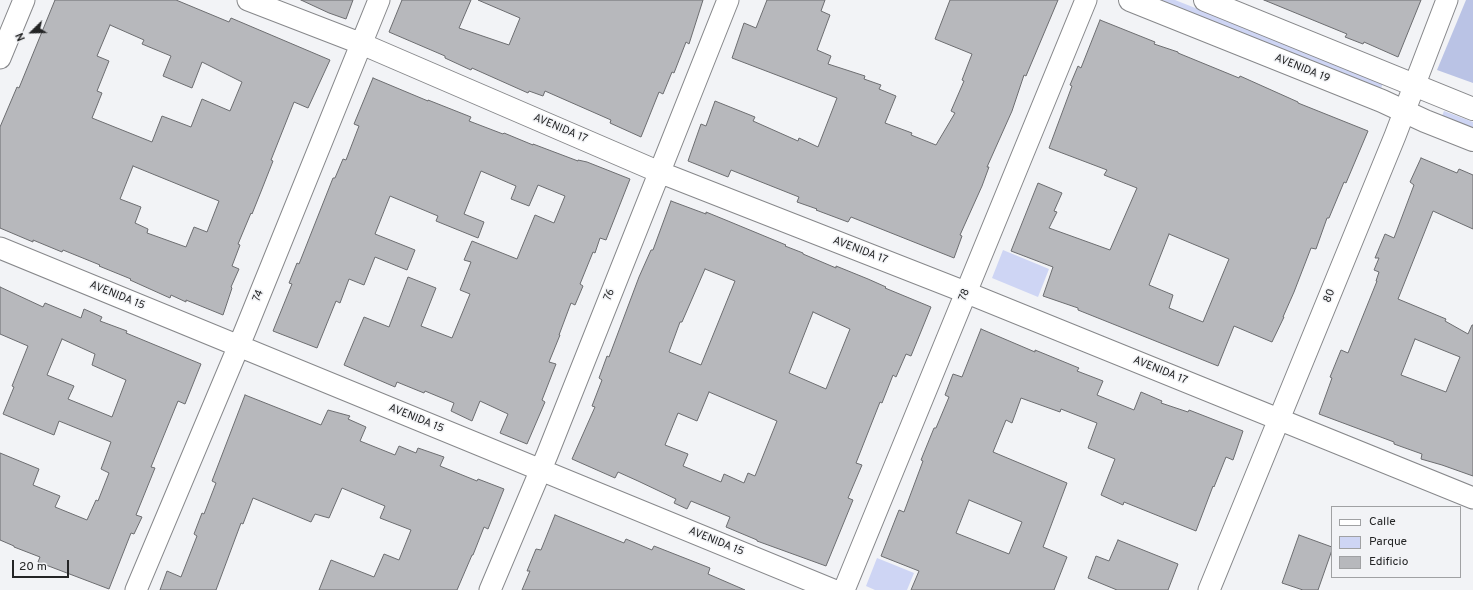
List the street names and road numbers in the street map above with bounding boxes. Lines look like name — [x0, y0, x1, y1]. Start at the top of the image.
street label: AVENIDA 19 — [1272, 52, 1332, 86]
street label: AVENIDA 17 — [531, 112, 589, 146]
street label: AVENIDA 17 — [831, 235, 889, 267]
street label: AVENIDA 15 — [87, 279, 147, 313]
street label: 76 — [602, 287, 618, 303]
street label: 78 — [957, 287, 973, 303]
street label: 80 — [1321, 287, 1339, 305]
street label: 74 — [251, 288, 267, 304]
street label: AVENIDA 17 — [1131, 354, 1189, 388]
street label: AVENIDA 15 — [386, 402, 446, 436]
street label: AVENIDA 15 — [686, 525, 746, 559]

